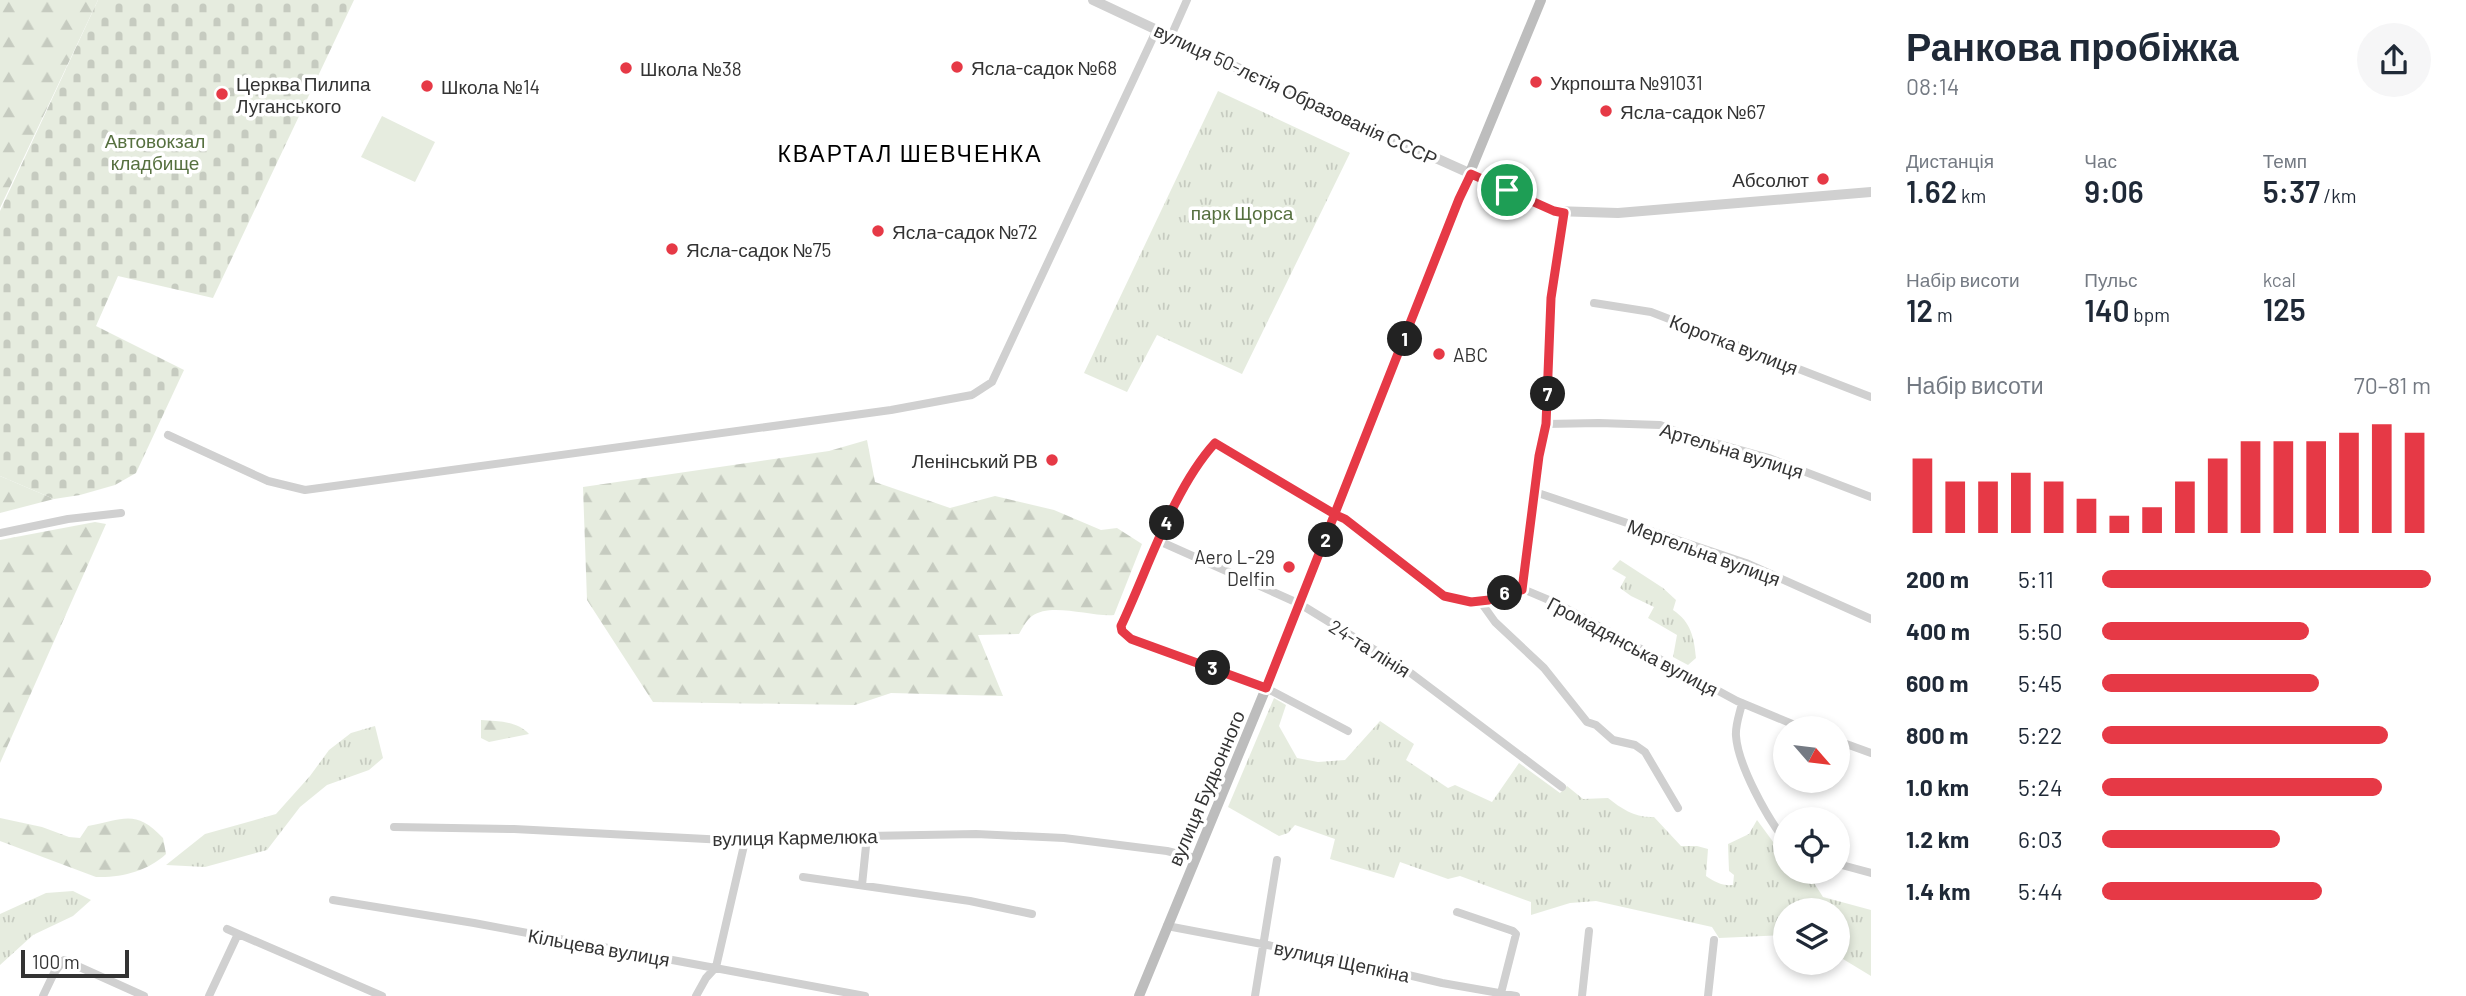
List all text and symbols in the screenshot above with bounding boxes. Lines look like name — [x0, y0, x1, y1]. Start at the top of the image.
street label: вулиця 50-лєтія Образованія СССР — [1151, 18, 1441, 170]
text: Ранкова пробіжка — [1906, 23, 2239, 69]
button: share — [2357, 23, 2431, 97]
place label: Ясла-садок №68 — [971, 56, 1117, 79]
place label: Школа №38 — [640, 57, 742, 80]
marker: Ясла-садок №68 — [949, 59, 965, 75]
marker: Школа №38 — [618, 60, 634, 76]
place label: Укрпошта №91031 — [1550, 71, 1703, 94]
place label: Церква Пилипа Луганського — [236, 72, 371, 117]
text: 08:14 — [1906, 72, 1960, 100]
marker: Укрпошта №91031 — [1528, 74, 1544, 90]
place label: Школа №14 — [441, 75, 540, 98]
marker: Школа №14 — [419, 78, 435, 94]
marker: Церква Пилипа Луганського — [214, 86, 230, 102]
place label: Ясла-садок №67 — [1620, 100, 1765, 123]
marker: Ясла-садок №67 — [1598, 103, 1614, 119]
park label: Автовокзал кладбище — [105, 129, 205, 174]
district label: КВАРТАЛ ШЕВЧЕНКА — [777, 139, 1043, 167]
text: Дистанція — [1906, 149, 1994, 172]
text: Час — [2084, 149, 2117, 172]
text: Темп — [2263, 149, 2307, 172]
pin — [1477, 160, 1537, 220]
place label: Абсолют — [1732, 168, 1809, 191]
icon: arrive — [1488, 171, 1526, 209]
marker: Абсолют — [1815, 171, 1831, 187]
text: 1.62 — [1906, 173, 1957, 209]
text: 9:06 — [2084, 173, 2144, 209]
text: 5:37 — [2263, 173, 2320, 209]
text: km — [1957, 184, 1986, 207]
text: /km — [2320, 184, 2356, 207]
park label: парк Щорса — [1191, 201, 1294, 224]
place label: Ясла-садок №72 — [892, 220, 1038, 243]
marker: Ясла-садок №72 — [870, 223, 886, 239]
place label: Ясла-садок №75 — [686, 238, 831, 261]
marker: Ясла-садок №75 — [664, 241, 680, 257]
text: Набір висоти — [1906, 268, 2020, 291]
text: Пульс — [2084, 268, 2138, 291]
text: kcal — [2263, 268, 2296, 291]
text: 125 — [2263, 291, 2306, 327]
text: 12 — [1906, 292, 1933, 328]
text: 140 — [2084, 292, 2130, 328]
text: m — [1933, 303, 1953, 326]
text: bpm — [2130, 303, 2170, 326]
street label: Коротка вулиця — [1666, 309, 1802, 379]
pin: 1 — [1388, 322, 1422, 356]
text: 1 — [1401, 327, 1408, 350]
place label: ABC — [1453, 343, 1488, 366]
marker: ABC — [1431, 346, 1447, 362]
text: Набір висоти — [1906, 371, 2044, 399]
text: 70–81 m — [2354, 371, 2431, 399]
pin: 7 — [1530, 376, 1566, 412]
text: 7 — [1543, 382, 1552, 405]
street label: Артельна вулиця — [1658, 417, 1806, 483]
place label: Ленінський РВ — [912, 449, 1038, 472]
marker: Ленінський РВ — [1044, 452, 1060, 468]
pin: 4 — [1150, 505, 1184, 540]
text: 4 — [1161, 511, 1172, 534]
street label: Мергельна вулиця — [1624, 514, 1784, 590]
pin: 2 — [1308, 522, 1344, 558]
text: 2 — [1320, 528, 1331, 551]
place label: Aero L-29 Delfin — [1194, 545, 1275, 590]
marker: Aero L-29 Delfin — [1281, 559, 1297, 575]
text: 200 m — [1906, 565, 1969, 593]
text: 5:11 — [2018, 565, 2054, 593]
pin: 6 — [1488, 576, 1522, 610]
text: 6 — [1499, 581, 1510, 604]
street label: Громадянська вулиця — [1544, 591, 1722, 701]
street label: 24-та лінія — [1325, 614, 1415, 682]
text: 400 m — [1906, 617, 1970, 645]
text: 5:50 — [2018, 617, 2062, 645]
pin: 3 — [1196, 650, 1230, 686]
text: 3 — [1207, 656, 1218, 679]
text: 600 m — [1906, 669, 1968, 697]
text: 5:45 — [2018, 669, 2062, 697]
street label: вулиця Будьонного — [1163, 707, 1249, 869]
north arrow — [1773, 716, 1850, 793]
map controls — [1773, 716, 1850, 975]
text: 800 m — [1906, 721, 1968, 749]
text: 5:22 — [2018, 721, 2062, 749]
text: 1.0 km — [1906, 773, 1969, 801]
text: 5:24 — [2018, 773, 2063, 801]
button: locate — [1773, 807, 1850, 884]
street label: вулиця Кармелюка — [712, 824, 878, 850]
text: 1.2 km — [1906, 825, 1969, 853]
text: 6:03 — [2018, 825, 2062, 853]
text: 1.4 km — [1906, 877, 1970, 905]
text: 5:44 — [2018, 877, 2063, 905]
button: layers — [1773, 898, 1850, 975]
street label: Кільцева вулиця — [526, 923, 672, 971]
street label: вулиця Щепкіна — [1272, 935, 1412, 987]
scale bar — [21, 947, 130, 979]
text: 100 m — [32, 950, 80, 973]

